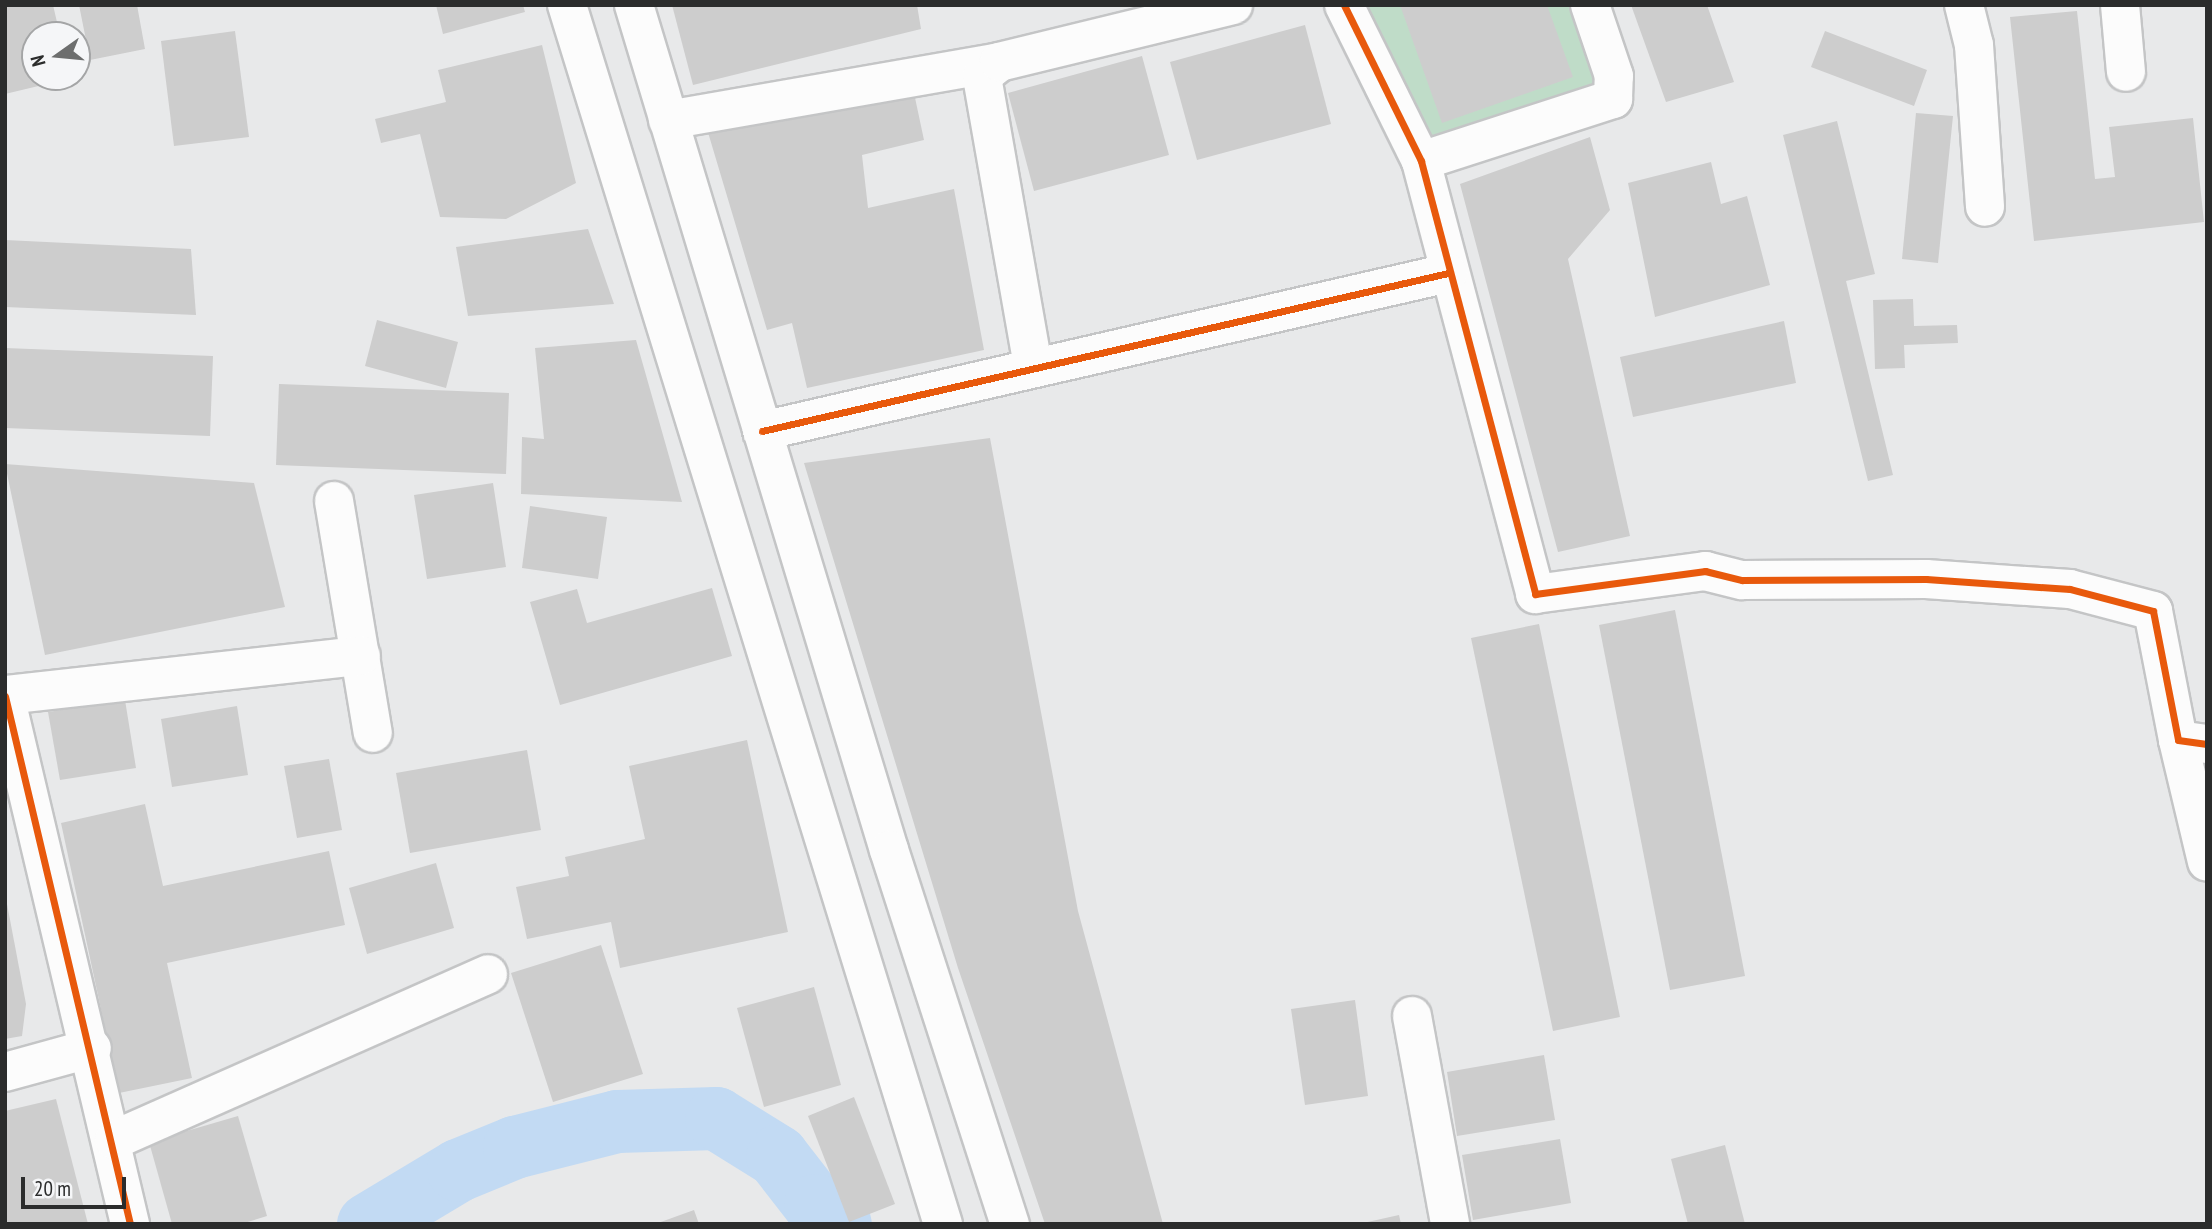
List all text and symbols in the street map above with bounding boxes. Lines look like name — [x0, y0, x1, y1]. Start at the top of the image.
north arrow — [21, 21, 91, 91]
text: N — [25, 53, 51, 69]
scale bar — [24, 1162, 130, 1206]
text: 20 m — [34, 1175, 71, 1202]

